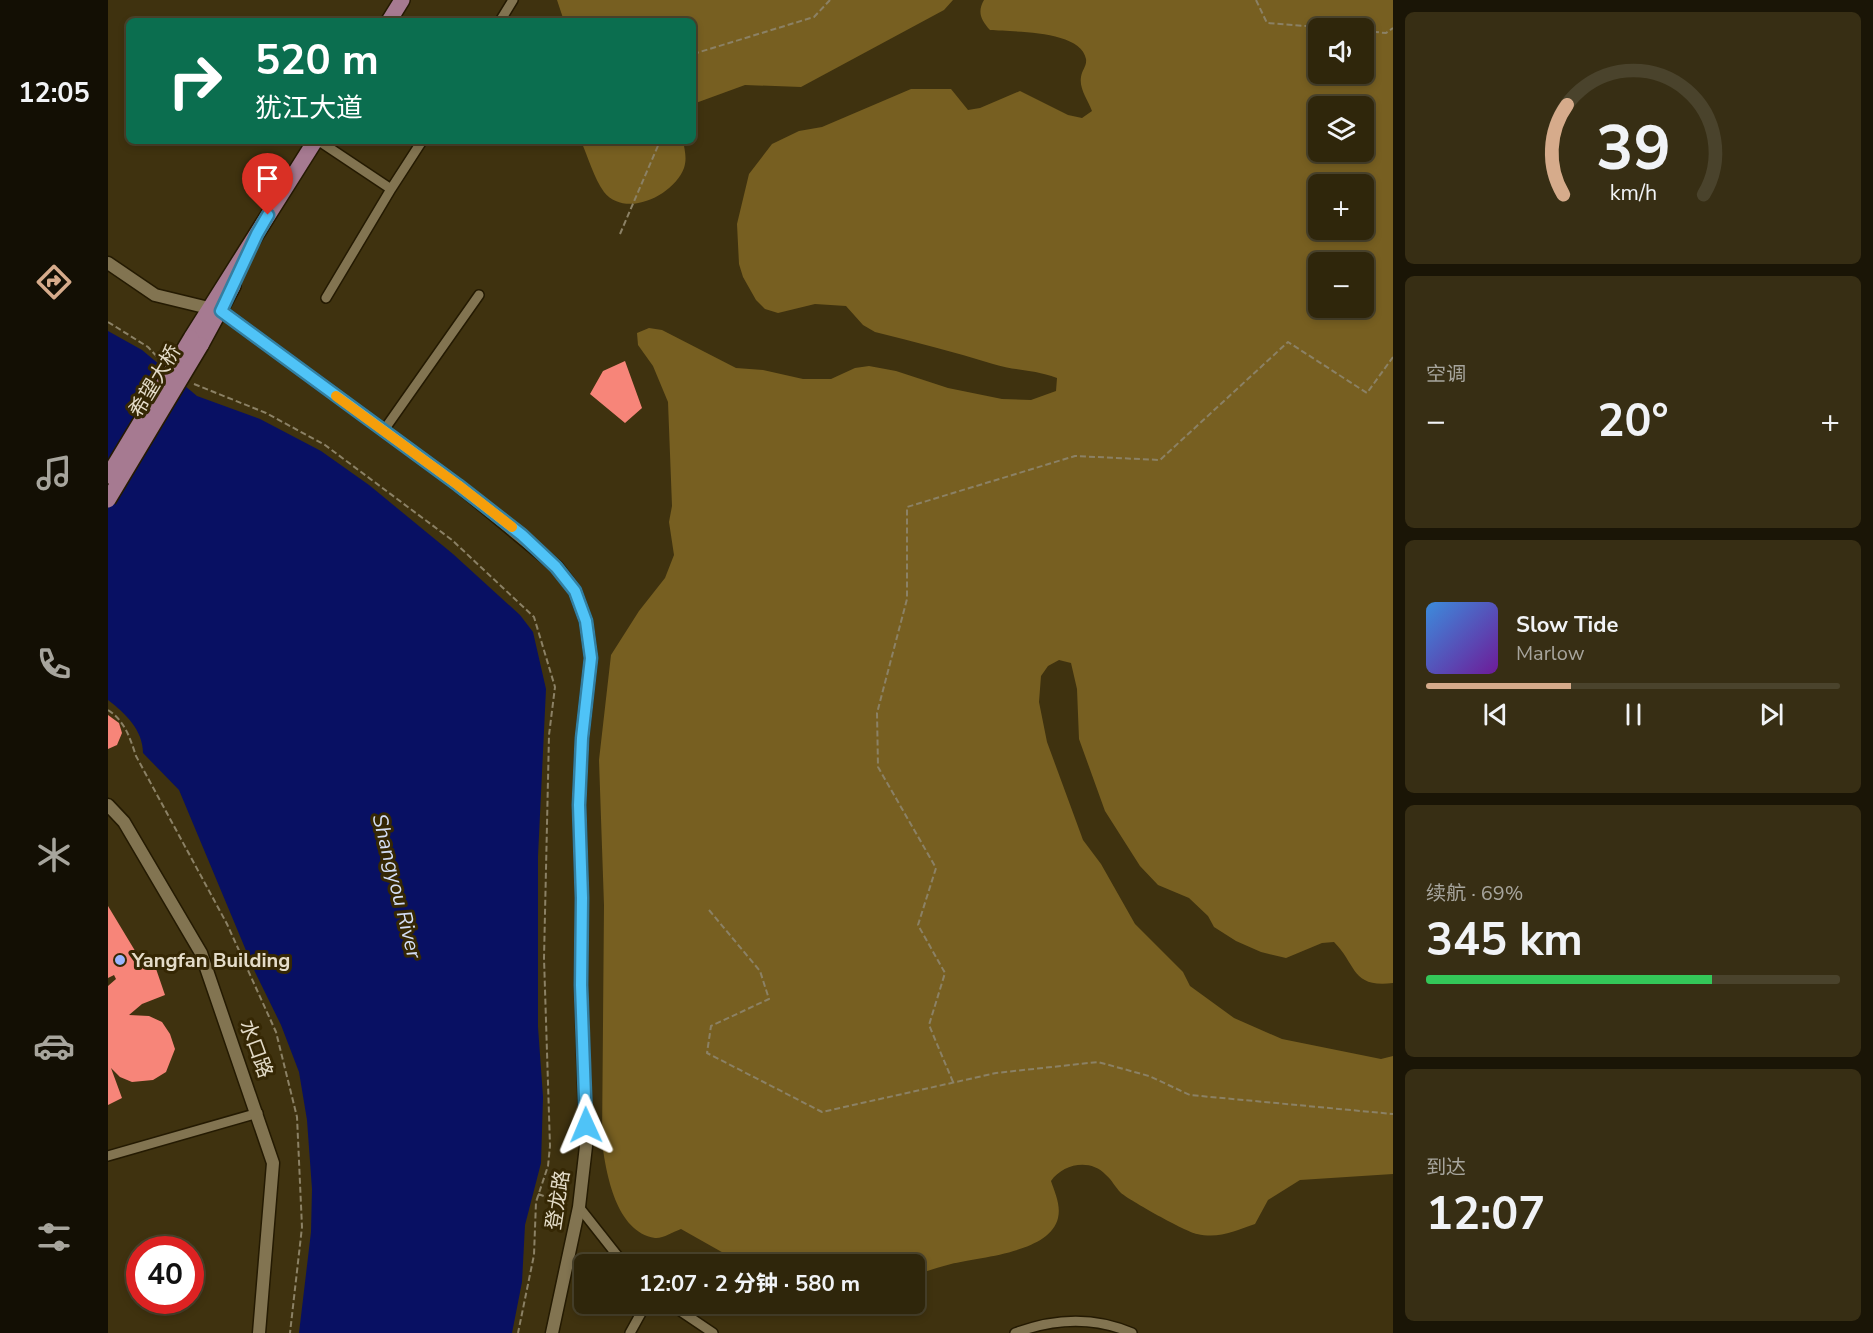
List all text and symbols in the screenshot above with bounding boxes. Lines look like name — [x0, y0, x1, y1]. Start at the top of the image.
map controls — [1308, 18, 1374, 318]
button: sound — [1308, 18, 1374, 84]
text: 520 m — [255, 32, 379, 89]
icon: right — [156, 42, 234, 120]
text: 12:05 — [18, 75, 90, 112]
text: 犹江大道 — [255, 90, 363, 127]
button: layers — [1308, 96, 1374, 162]
text: 39 — [1596, 106, 1670, 191]
pin — [242, 153, 293, 215]
icon: arrive — [251, 162, 284, 195]
button: + — [1308, 174, 1374, 240]
text: km/h — [1609, 178, 1657, 208]
button: − — [1308, 252, 1374, 318]
icon: directions — [33, 261, 75, 303]
street label: 希望大桥 — [123, 340, 187, 422]
text: 空调 — [1426, 361, 1466, 388]
text: 20° — [1597, 391, 1669, 452]
text: − — [1426, 399, 1446, 444]
text: + — [1820, 399, 1840, 444]
icon: music — [33, 452, 75, 494]
text: Slow Tide — [1516, 610, 1618, 640]
text: Marlow — [1516, 640, 1584, 667]
icon: phone — [33, 643, 75, 685]
icon: previous — [1479, 698, 1512, 731]
icon: pause — [1617, 698, 1650, 731]
icon: next — [1755, 698, 1788, 731]
water label: Shangyou River — [366, 811, 429, 962]
icon: climate — [33, 834, 75, 876]
text: 续航 · 69% — [1426, 880, 1523, 907]
text: 345 km — [1426, 910, 1583, 971]
place label: Yangfan Building — [131, 947, 290, 974]
marker: Yangfan Building — [113, 953, 127, 967]
street label: 水口路 — [233, 1016, 279, 1082]
icon: car — [33, 1025, 75, 1067]
position arrow — [554, 1093, 618, 1157]
text: 到达 — [1426, 1154, 1466, 1181]
street label: 登龙路 — [540, 1168, 576, 1232]
text: 12:07 — [1426, 1184, 1545, 1245]
icon: filters — [33, 1216, 75, 1258]
speed limit sign: 40 — [126, 1236, 204, 1314]
text: 12:07 · 2 分钟 · 580 m — [639, 1269, 860, 1299]

